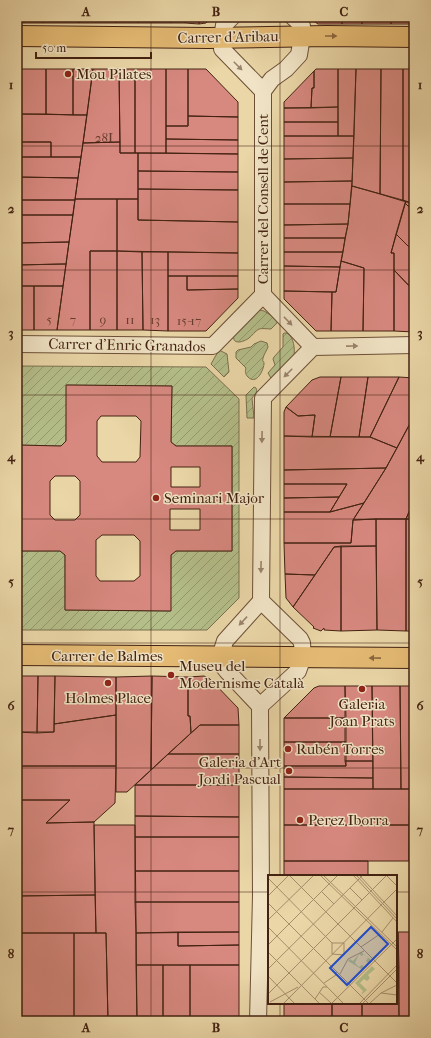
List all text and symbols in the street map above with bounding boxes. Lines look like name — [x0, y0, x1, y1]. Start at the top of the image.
text: A — [81, 4, 91, 19]
text: B — [212, 4, 221, 19]
text: C — [340, 4, 349, 19]
street label: Carrer d'Aribau — [177, 27, 279, 47]
one-way arrow — [325, 33, 338, 39]
scale bar — [36, 34, 151, 60]
text: 50 m — [42, 41, 66, 55]
one-way arrow — [234, 61, 243, 71]
place label: Mou Pilates — [76, 65, 152, 83]
marker: Mou Pilates — [63, 69, 73, 79]
text: 1 — [9, 77, 14, 92]
text: 1 — [418, 77, 423, 92]
street label: Carrer del Consell de Cent — [254, 113, 272, 284]
house number: 28I — [95, 130, 113, 145]
text: 2 — [8, 201, 15, 216]
text: 2 — [417, 201, 424, 216]
house number: 5 — [46, 312, 52, 327]
house number: 7 — [70, 312, 76, 327]
house number: 9 — [100, 312, 107, 327]
house number: 11 — [125, 312, 135, 327]
house number: 13 — [150, 312, 160, 327]
house number: 15-17 — [177, 313, 201, 328]
one-way arrow — [284, 316, 293, 326]
text: 3 — [8, 325, 14, 341]
text: 3 — [417, 325, 423, 341]
street label: Carrer d'Enric Granados — [48, 335, 206, 355]
one-way arrow — [346, 343, 358, 350]
one-way arrow — [283, 368, 293, 378]
one-way arrow — [259, 431, 265, 444]
text: 4 — [6, 449, 16, 465]
text: 4 — [415, 449, 425, 465]
place label: Seminari Major — [164, 489, 265, 507]
marker: Seminari Major — [151, 493, 161, 503]
one-way arrow — [258, 561, 264, 574]
text: 5 — [8, 574, 14, 589]
text: 5 — [417, 574, 423, 589]
one-way arrow — [238, 616, 248, 626]
street label: Carrer de Balmes — [51, 647, 163, 665]
one-way arrow — [368, 655, 381, 661]
place label: Museu del Modernisme Català — [179, 657, 305, 692]
marker: Museu del Modernisme Català — [166, 670, 176, 680]
marker: Holmes Place — [103, 678, 113, 688]
marker: Galeria Joan Prats — [357, 684, 367, 694]
place label: Holmes Place — [65, 689, 152, 707]
place label: Galeria Joan Prats — [328, 695, 395, 730]
text: 6 — [7, 698, 15, 713]
text: 6 — [416, 698, 424, 713]
one-way arrow — [257, 739, 264, 751]
place label: Rubén Torres — [296, 740, 385, 758]
marker: Rubén Torres — [283, 744, 293, 754]
place label: Galeria d'Art Jordi Pascual — [198, 753, 282, 788]
marker: Galeria d'Art Jordi Pascual — [284, 766, 294, 776]
place label: Perez Iborra — [308, 811, 390, 829]
marker: Perez Iborra — [295, 815, 305, 825]
text: 7 — [7, 822, 15, 837]
text: 7 — [416, 822, 424, 837]
inset map — [268, 875, 397, 1004]
text: 8 — [8, 946, 15, 961]
text: 8 — [417, 946, 424, 961]
text: A — [81, 1020, 91, 1035]
text: B — [212, 1020, 221, 1035]
text: C — [340, 1020, 349, 1035]

